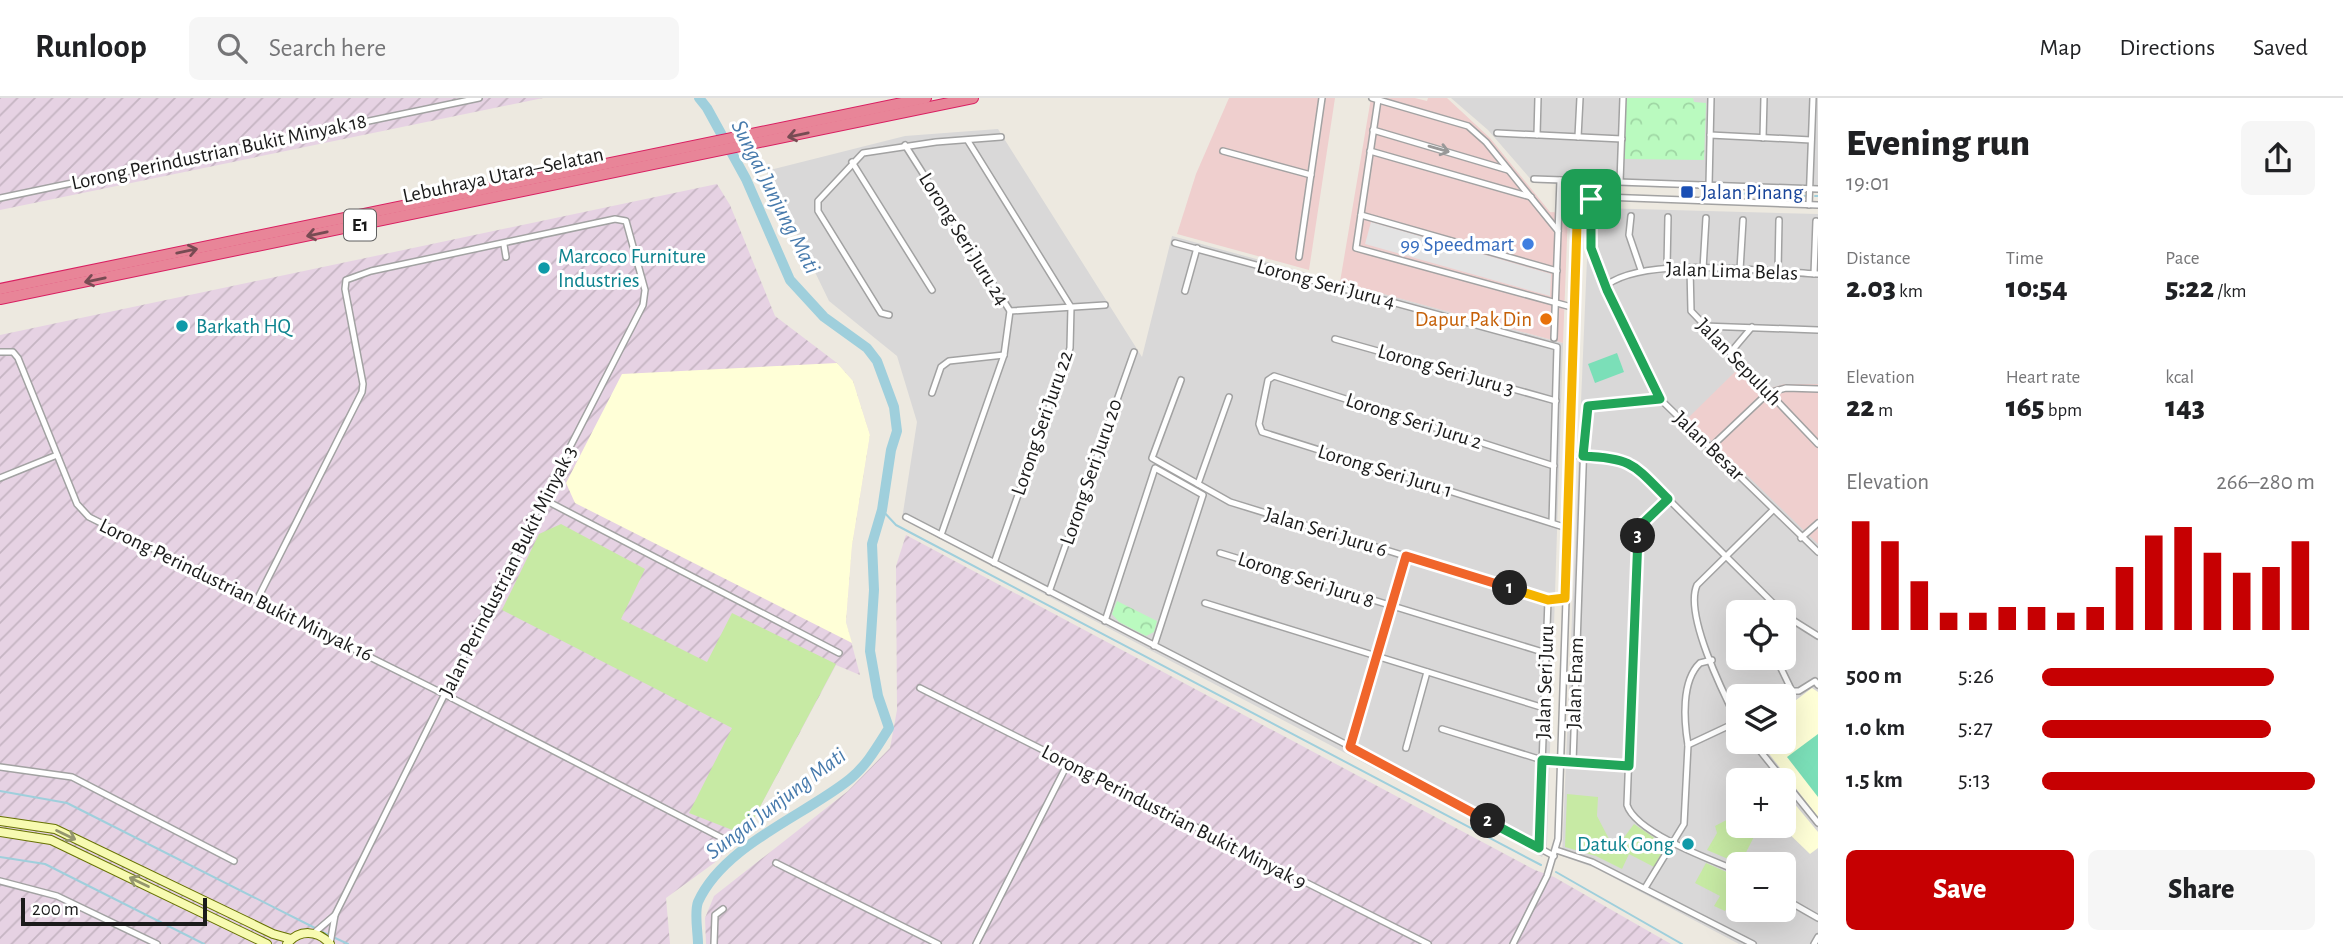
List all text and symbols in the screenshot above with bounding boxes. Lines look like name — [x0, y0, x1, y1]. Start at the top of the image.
search box — [189, 17, 679, 80]
icon: search — [213, 29, 251, 67]
text: Runloop — [35, 31, 147, 64]
text: Search here — [269, 35, 386, 61]
text: Map — [2039, 36, 2081, 60]
text: Directions — [2119, 36, 2215, 60]
text: Saved — [2253, 36, 2308, 60]
street label: Lorong Perindustrian Bukit Minyak 18 — [69, 110, 369, 194]
water label: Sungai Junjung Mati — [726, 117, 824, 277]
button: share — [2241, 121, 2315, 195]
text: Evening run — [1846, 125, 2030, 163]
one-way arrow — [787, 128, 810, 142]
street label: Lebuhraya Utara–Selatan — [401, 143, 605, 207]
one-way arrow — [1428, 144, 1450, 157]
street label: Lorong Seri Juru 24 — [915, 169, 1013, 309]
pin — [1561, 169, 1621, 229]
text: 19:01 — [1846, 172, 1890, 195]
icon: arrive — [1572, 180, 1610, 218]
place label: Jalan Pinang — [1701, 182, 1804, 203]
marker: Jalan Pinang — [1679, 184, 1695, 200]
road number: E1 — [344, 209, 376, 240]
one-way arrow — [306, 228, 329, 242]
place label: 99 Speedmart — [1400, 234, 1514, 255]
marker: 99 Speedmart — [1520, 236, 1536, 252]
one-way arrow — [175, 243, 198, 257]
place label: Marcoco Furniture Industries — [558, 246, 706, 291]
text: Distance — [1846, 249, 1910, 268]
text: Time — [2006, 249, 2044, 268]
text: Pace — [2165, 249, 2200, 268]
street label: Lorong Seri Juru 4 — [1255, 255, 1397, 313]
street label: Jalan Lima Belas — [1666, 258, 1798, 284]
marker: Marcoco Furniture Industries — [536, 260, 552, 276]
text: 2.03 — [1846, 273, 1896, 303]
text: 10:54 — [2006, 273, 2068, 303]
text: 5:22 — [2165, 273, 2214, 303]
one-way arrow — [84, 274, 107, 288]
text: km — [1896, 282, 1923, 301]
text: /km — [2214, 282, 2247, 301]
place label: Dapur Pak Din — [1415, 309, 1532, 330]
marker: Dapur Pak Din — [1538, 311, 1554, 327]
street label: Jalan Sepuluh — [1692, 314, 1786, 410]
place label: Barkath HQ — [196, 316, 294, 337]
marker: Barkath HQ — [174, 318, 190, 334]
street label: Lorong Seri Juru 3 — [1375, 340, 1517, 400]
street label: Lorong Seri Juru 22 — [1007, 348, 1077, 498]
text: Elevation — [1846, 368, 1915, 387]
text: Heart rate — [2006, 368, 2080, 387]
text: kcal — [2165, 368, 2194, 387]
street label: Lorong Seri Juru 2 — [1343, 389, 1485, 453]
text: 22 — [1846, 392, 1875, 422]
text: 165 — [2006, 392, 2045, 422]
text: 143 — [2165, 392, 2205, 422]
street label: Lorong Seri Juru 20 — [1056, 396, 1126, 548]
text: m — [1875, 401, 1893, 420]
text: bpm — [2045, 401, 2082, 420]
street label: Jalan Besar — [1669, 407, 1749, 485]
street label: Lorong Seri Juru 1 — [1315, 441, 1455, 501]
street label: Jalan Perindustrian Bukit Minyak 3 — [436, 442, 580, 700]
text: Elevation — [1846, 471, 1929, 494]
text: 266–280 m — [2216, 471, 2315, 494]
street label: Jalan Seri Juru 6 — [1262, 503, 1390, 561]
street label: Lorong Perindustrian Bukit Minyak 16 — [96, 514, 376, 666]
pin: 3 — [1620, 518, 1656, 554]
text: 3 — [1633, 526, 1642, 545]
street label: Lorong Seri Juru 8 — [1235, 548, 1377, 612]
pin: 1 — [1492, 570, 1528, 606]
text: 1 — [1506, 578, 1513, 597]
map controls — [1726, 600, 1796, 922]
button: locate — [1726, 600, 1796, 670]
street label: Jalan Seri Juru — [1533, 625, 1557, 739]
street label: Jalan Enam — [1563, 637, 1587, 729]
text: 500 m — [1846, 665, 1902, 688]
text: 5:26 — [1958, 665, 1994, 688]
button: layers — [1726, 684, 1796, 754]
text: 1.0 km — [1846, 717, 1905, 740]
text: 5:27 — [1958, 717, 1993, 740]
street label: Lorong Perindustrian Bukit Minyak 9 — [1038, 741, 1310, 893]
water label: Sungai Junjung Mati — [702, 744, 850, 864]
button: + — [1726, 768, 1796, 838]
text: 1.5 km — [1846, 769, 1903, 792]
text: 5:13 — [1958, 769, 1990, 792]
pin: 2 — [1470, 804, 1506, 838]
text: 2 — [1483, 811, 1492, 830]
one-way arrow — [55, 829, 76, 842]
place label: Datuk Gong — [1577, 834, 1675, 855]
marker: Datuk Gong — [1680, 836, 1696, 852]
button: Save — [1846, 850, 2074, 930]
button: Share — [2088, 850, 2315, 930]
button: − — [1726, 852, 1796, 922]
one-way arrow — [129, 875, 150, 889]
scale bar — [21, 895, 206, 927]
text: 200 m — [32, 900, 79, 919]

